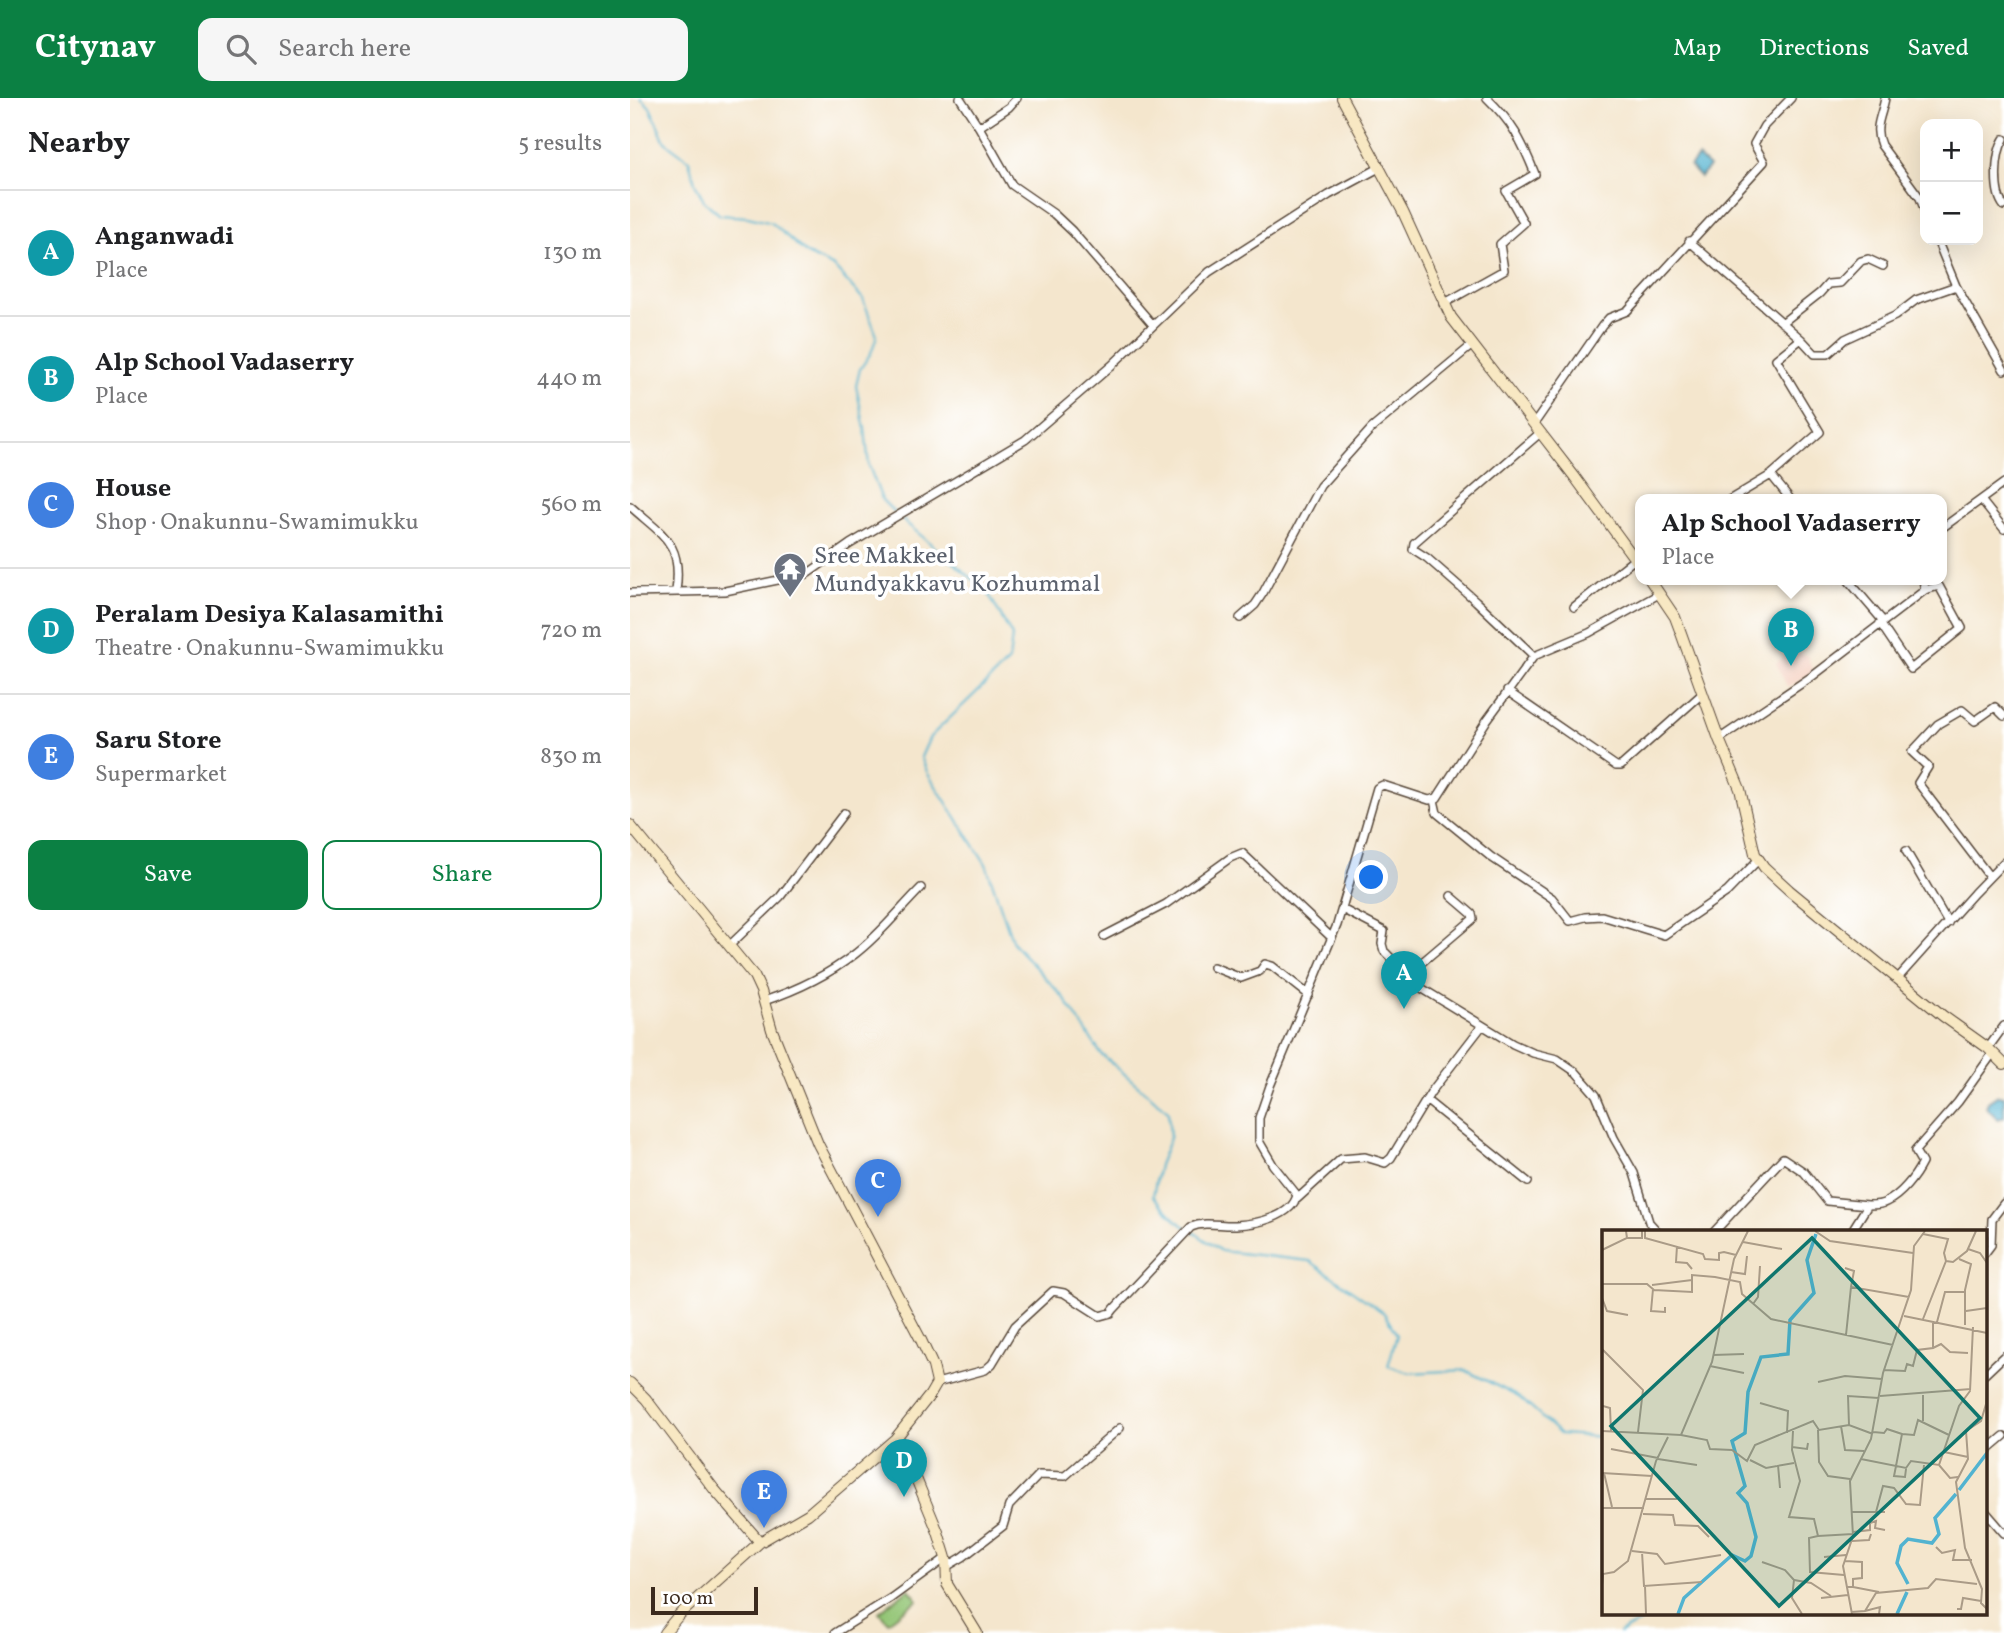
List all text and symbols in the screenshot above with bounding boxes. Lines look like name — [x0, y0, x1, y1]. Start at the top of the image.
search box — [198, 18, 688, 81]
text: Citynav — [35, 26, 156, 72]
icon: search — [222, 30, 260, 68]
text: Search here — [278, 31, 411, 67]
text: Map — [1673, 32, 1721, 66]
text: Directions — [1759, 32, 1869, 66]
text: Saved — [1907, 32, 1969, 66]
map controls — [1920, 119, 1983, 245]
button: + — [1920, 119, 1983, 182]
text: Nearby — [28, 123, 130, 165]
text: 5 results — [518, 128, 602, 160]
button: − — [1920, 182, 1983, 245]
text: Anganwadi — [95, 219, 234, 255]
text: A — [43, 237, 59, 269]
text: 130 m — [543, 237, 602, 269]
text: Place — [95, 255, 148, 287]
text: Alp School Vadaserry — [95, 345, 354, 381]
text: B — [43, 363, 59, 395]
text: 440 m — [536, 363, 602, 395]
text: Place — [95, 381, 148, 413]
text: House — [95, 471, 171, 507]
text: C — [44, 489, 58, 521]
text: 560 m — [541, 489, 602, 521]
popup — [1635, 494, 1947, 585]
text: Alp School Vadaserry — [1661, 506, 1921, 542]
text: Shop · Onakunnu-Swamimukku — [95, 507, 419, 539]
place label: Sree Makkeel Mundyakkavu Kozhummal — [814, 540, 1100, 602]
text: Place — [1661, 542, 1714, 574]
temple icon: Sree Makkeel Mundyakkavu Kozhummal — [771, 550, 809, 599]
text: Peralam Desiya Kalasamithi — [95, 597, 444, 633]
pin: B — [1768, 608, 1814, 666]
text: D — [43, 615, 59, 647]
text: 720 m — [540, 615, 602, 647]
text: Theatre · Onakunnu-Swamimukku — [95, 633, 444, 665]
text: Saru Store — [95, 723, 222, 759]
text: E — [44, 741, 58, 773]
text: 830 m — [540, 741, 602, 773]
text: Supermarket — [95, 759, 227, 791]
button: Save — [28, 840, 308, 910]
button: Share — [322, 840, 602, 910]
your location — [1354, 860, 1388, 894]
pin: A — [1381, 951, 1427, 1009]
pin: C — [855, 1159, 901, 1217]
inset map — [1602, 1230, 1986, 1616]
pin: D — [881, 1439, 927, 1497]
pin: E — [741, 1470, 787, 1528]
scale bar — [651, 1584, 758, 1616]
text: 100 m — [662, 1586, 713, 1612]

